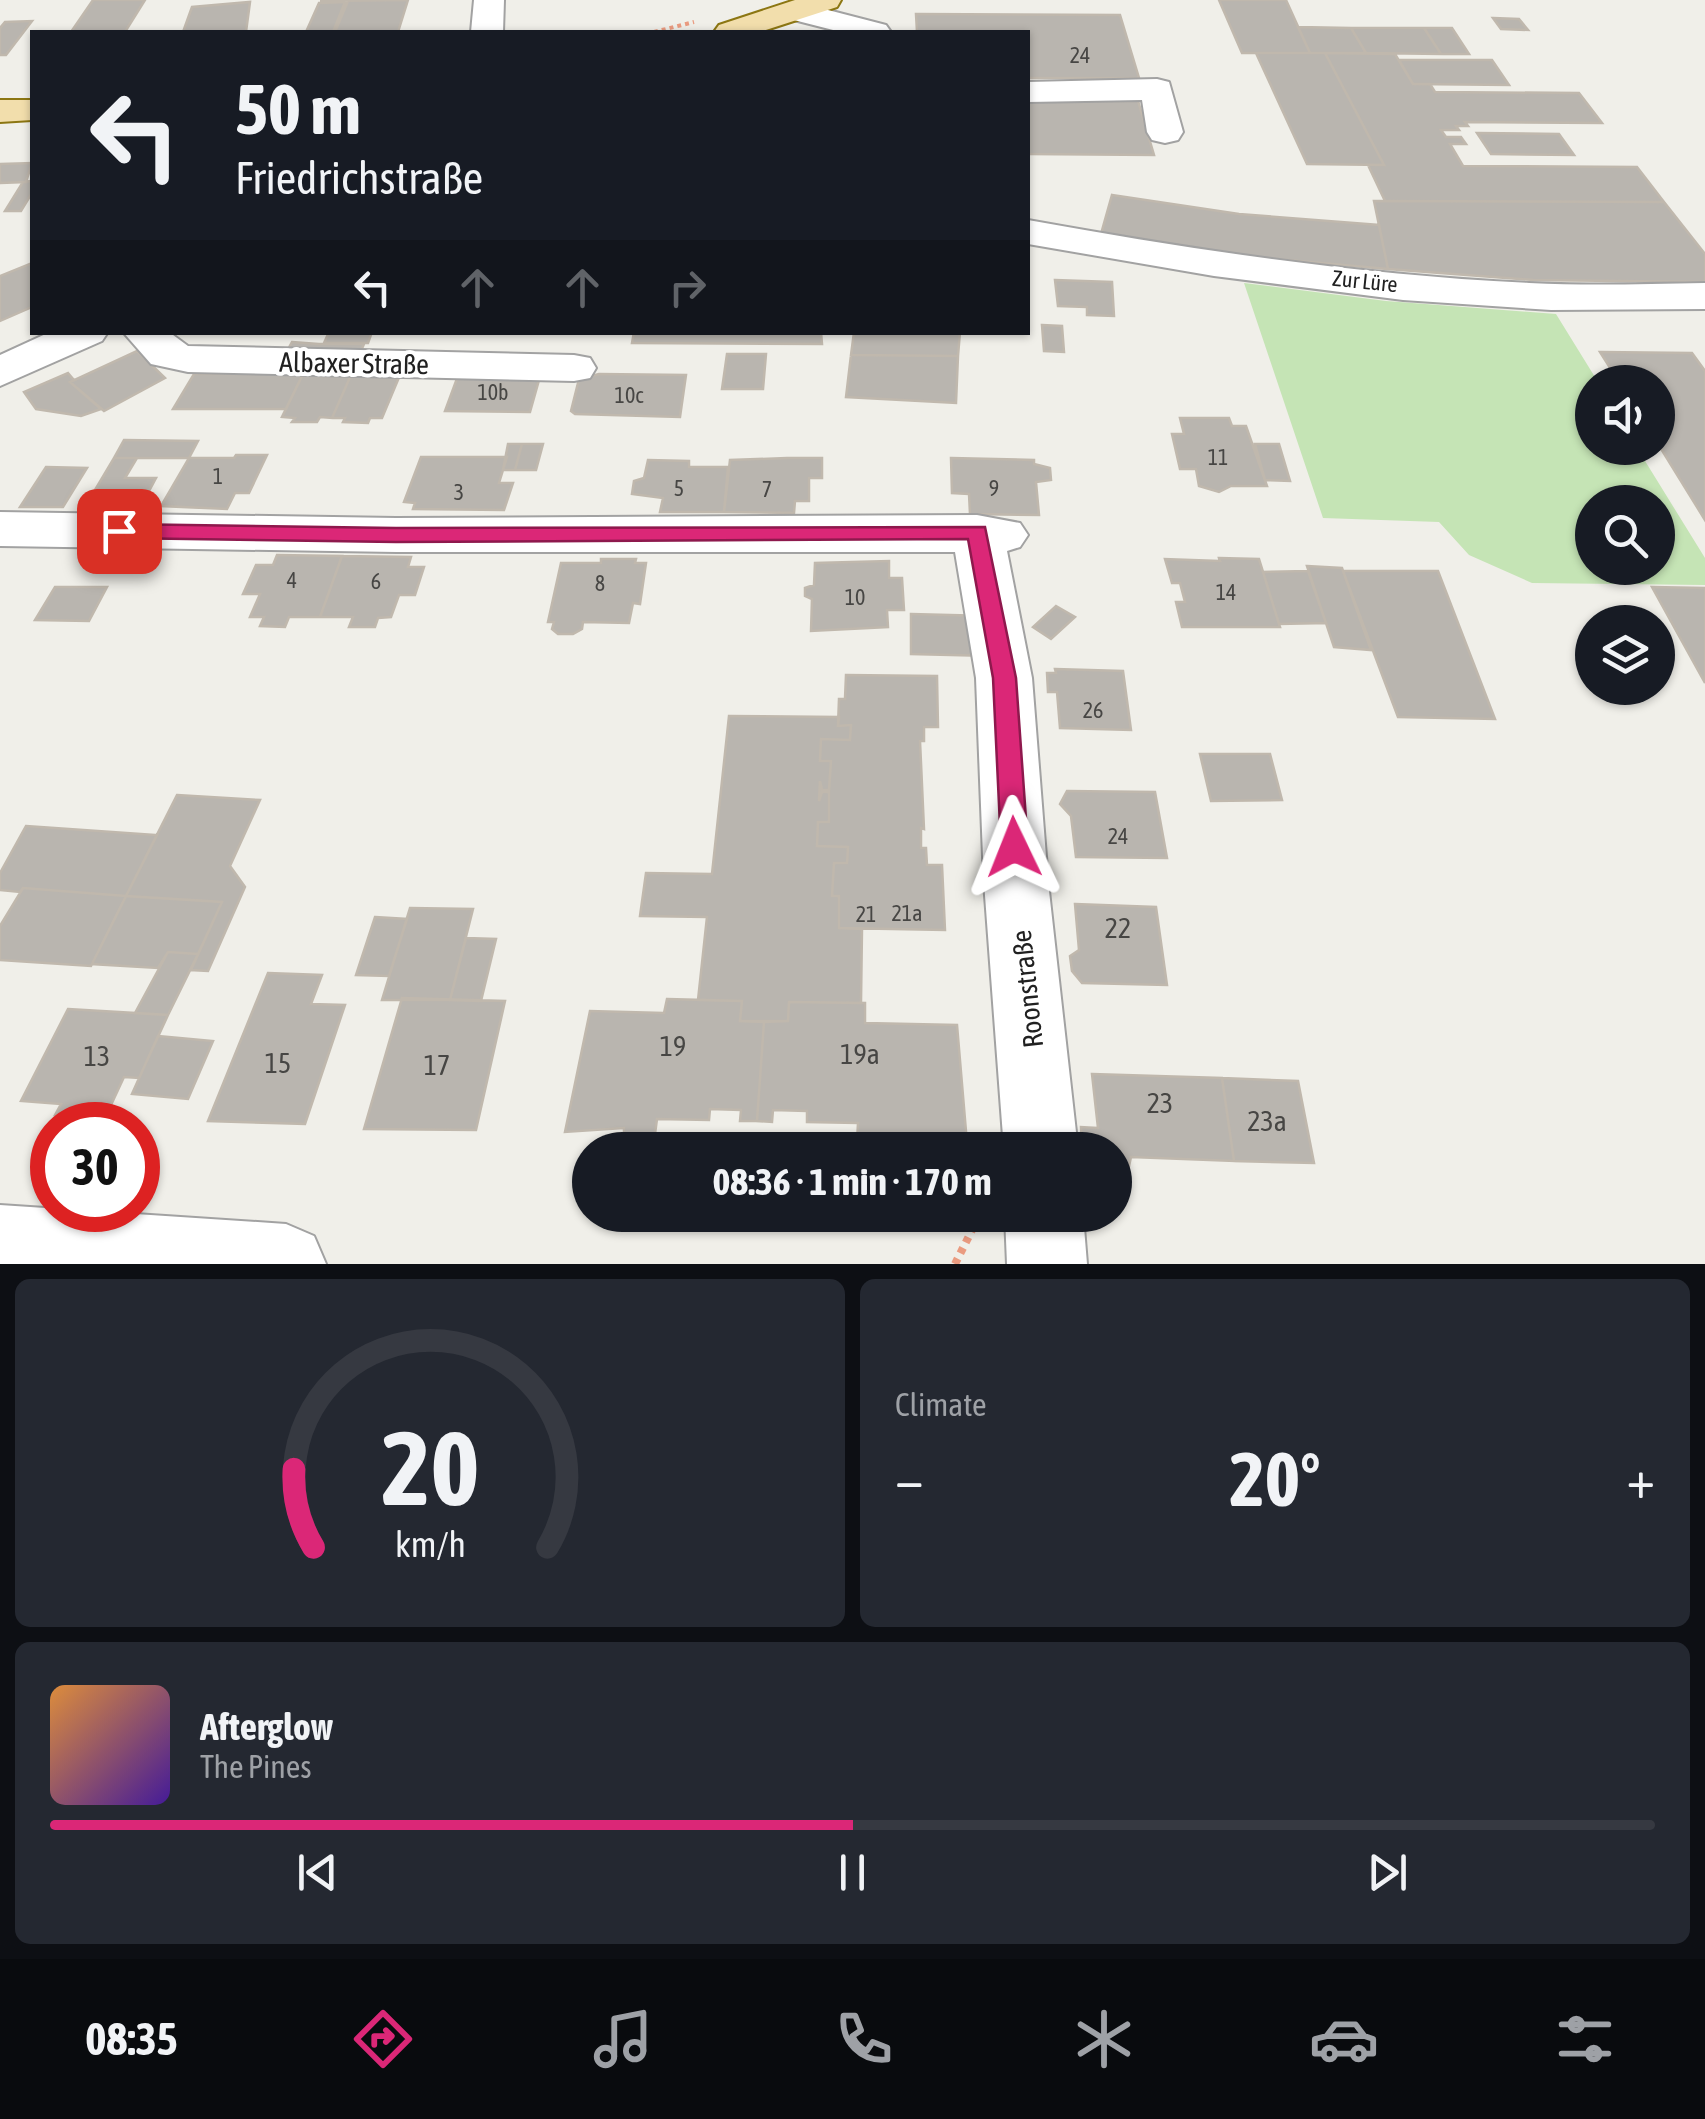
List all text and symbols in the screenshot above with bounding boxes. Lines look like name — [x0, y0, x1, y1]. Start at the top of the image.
house number: 24 — [1070, 42, 1090, 68]
text: 50 m — [235, 69, 361, 149]
icon: left — [70, 70, 200, 200]
text: Friedrichstraße — [235, 152, 483, 204]
icon: left — [345, 260, 400, 315]
icon: ahead — [450, 260, 505, 315]
icon: ahead — [555, 260, 610, 315]
icon: right — [660, 260, 715, 315]
street label: Zur Lüre — [1331, 265, 1399, 297]
street label: Albaxer Straße — [279, 346, 429, 380]
map controls — [1575, 365, 1675, 705]
button: sound — [1575, 365, 1675, 465]
house number: 10b — [477, 379, 509, 405]
house number: 10c — [615, 382, 644, 408]
house number: 11 — [1208, 444, 1228, 470]
house number: 1 — [213, 463, 223, 489]
house number: 5 — [674, 475, 684, 501]
house number: 9 — [989, 475, 999, 501]
house number: 7 — [762, 476, 772, 502]
house number: 3 — [454, 479, 464, 505]
button: search — [1575, 485, 1675, 585]
pin — [77, 489, 162, 574]
icon: arrive — [92, 504, 147, 559]
house number: 4 — [287, 567, 297, 593]
house number: 6 — [371, 568, 381, 594]
house number: 8 — [595, 570, 605, 596]
house number: 14 — [1216, 579, 1236, 605]
house number: 10 — [845, 584, 865, 610]
button: layers — [1575, 605, 1675, 705]
house number: 26 — [1083, 697, 1103, 723]
position arrow — [962, 795, 1066, 899]
house number: 24 — [1108, 823, 1128, 849]
house number: 21a — [892, 900, 922, 926]
house number: 21 — [856, 901, 876, 927]
house number: 22 — [1105, 912, 1131, 944]
street label: Roonstraße — [1005, 928, 1049, 1050]
house number: 19 — [660, 1030, 686, 1062]
house number: 19a — [840, 1038, 880, 1070]
house number: 13 — [84, 1040, 110, 1072]
house number: 15 — [265, 1047, 291, 1079]
house number: 17 — [424, 1049, 450, 1081]
house number: 23 — [1147, 1087, 1173, 1119]
speed limit sign: 30 — [30, 1102, 160, 1232]
house number: 23a — [1247, 1105, 1287, 1137]
text: 08:36 · 1 min · 170 m — [712, 1160, 992, 1203]
text: Climate — [895, 1386, 987, 1423]
text: 20 — [381, 1408, 479, 1527]
text: 20° — [1229, 1436, 1321, 1522]
text: − — [895, 1447, 924, 1510]
text: + — [1626, 1447, 1655, 1510]
text: km/h — [395, 1524, 465, 1565]
text: Afterglow — [200, 1705, 333, 1748]
text: The Pines — [200, 1748, 312, 1785]
icon: previous — [290, 1845, 345, 1900]
icon: pause — [825, 1845, 880, 1900]
icon: next — [1360, 1845, 1415, 1900]
icon: directions — [348, 2004, 418, 2074]
icon: music — [588, 2004, 658, 2074]
icon: phone — [829, 2004, 899, 2074]
icon: climate — [1069, 2004, 1139, 2074]
icon: car — [1309, 2004, 1379, 2074]
icon: filters — [1550, 2004, 1620, 2074]
text: 08:35 — [85, 2013, 178, 2065]

